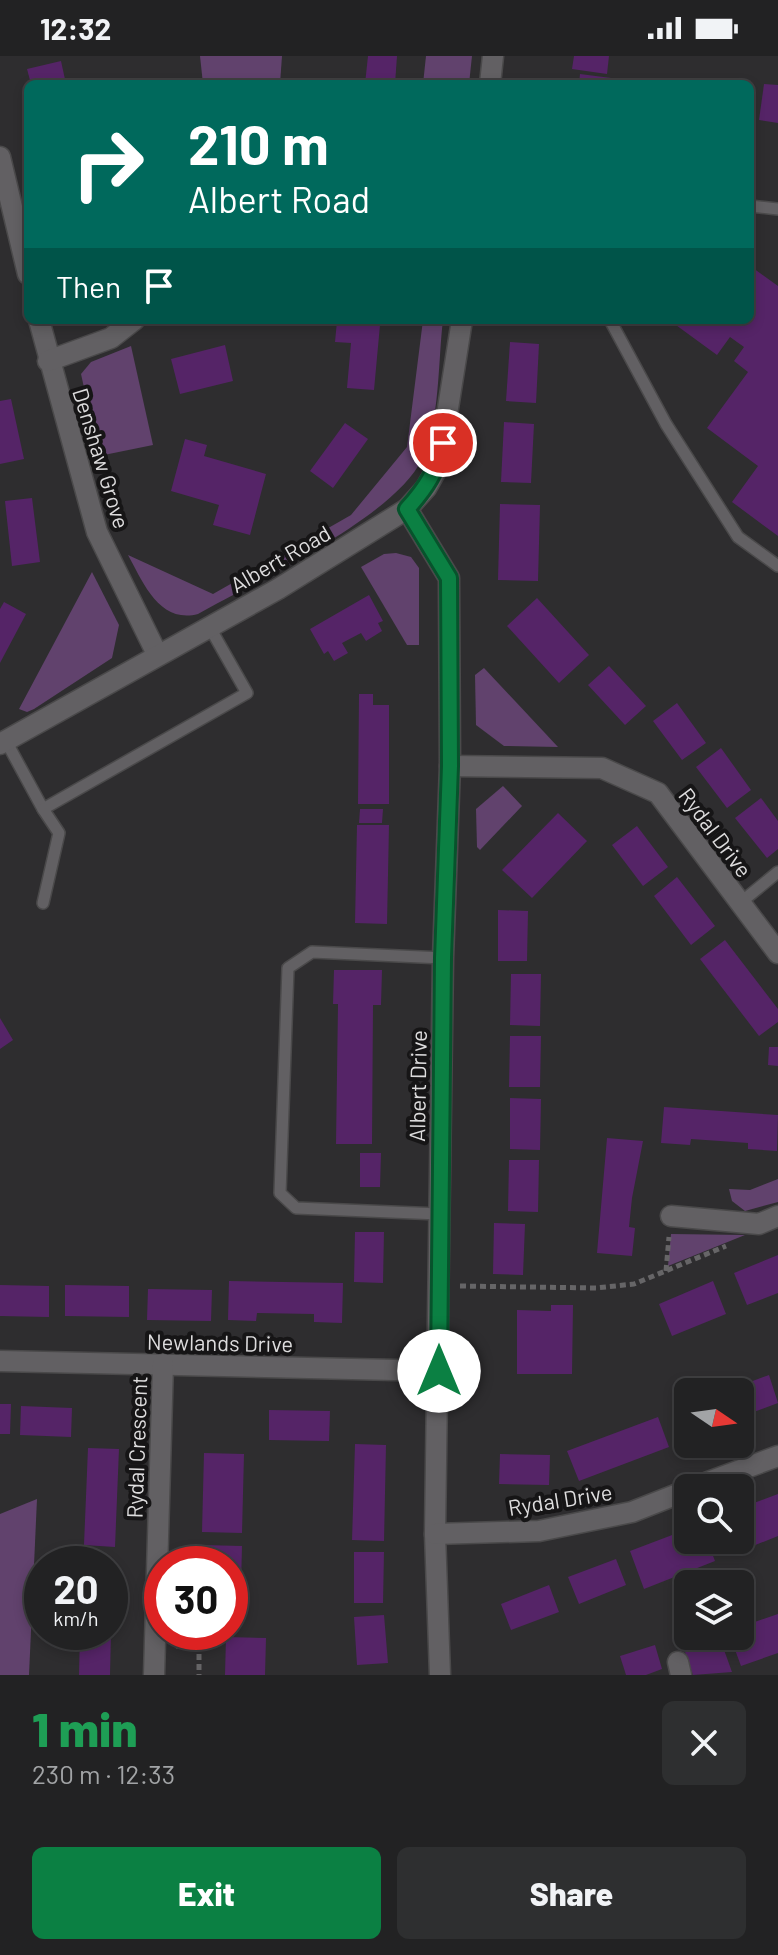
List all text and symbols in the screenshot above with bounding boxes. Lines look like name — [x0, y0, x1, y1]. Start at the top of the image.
text: 12:32 — [40, 10, 111, 46]
text: 210 m — [188, 109, 329, 176]
icon: right — [56, 112, 160, 216]
text: Albert Road — [188, 177, 370, 220]
icon: arrive — [137, 264, 181, 308]
text: Then — [56, 268, 121, 304]
street label: Denshaw Grove — [68, 385, 136, 531]
pin — [409, 409, 477, 477]
icon: arrive — [421, 421, 465, 465]
street label: Albert Road — [225, 519, 335, 597]
street label: Rydal Drive — [674, 782, 758, 882]
street label: Albert Drive — [403, 1030, 431, 1142]
street label: Newlands Drive — [147, 1328, 293, 1356]
position arrow — [397, 1329, 481, 1413]
street label: Rydal Crescent — [121, 1375, 151, 1519]
north arrow — [674, 1378, 754, 1458]
map controls — [674, 1378, 754, 1650]
button: search — [674, 1474, 754, 1554]
street label: Rydal Drive — [506, 1478, 614, 1520]
speed limit sign: 30 — [144, 1546, 248, 1650]
text: 20 — [53, 1564, 99, 1612]
button: layers — [674, 1570, 754, 1650]
text: km/h — [53, 1606, 99, 1630]
text: 1 min — [32, 1699, 138, 1757]
button: close — [662, 1701, 746, 1785]
text: 230 m · 12:33 — [32, 1758, 175, 1789]
button: Exit — [32, 1847, 381, 1939]
button: Share — [397, 1847, 746, 1939]

